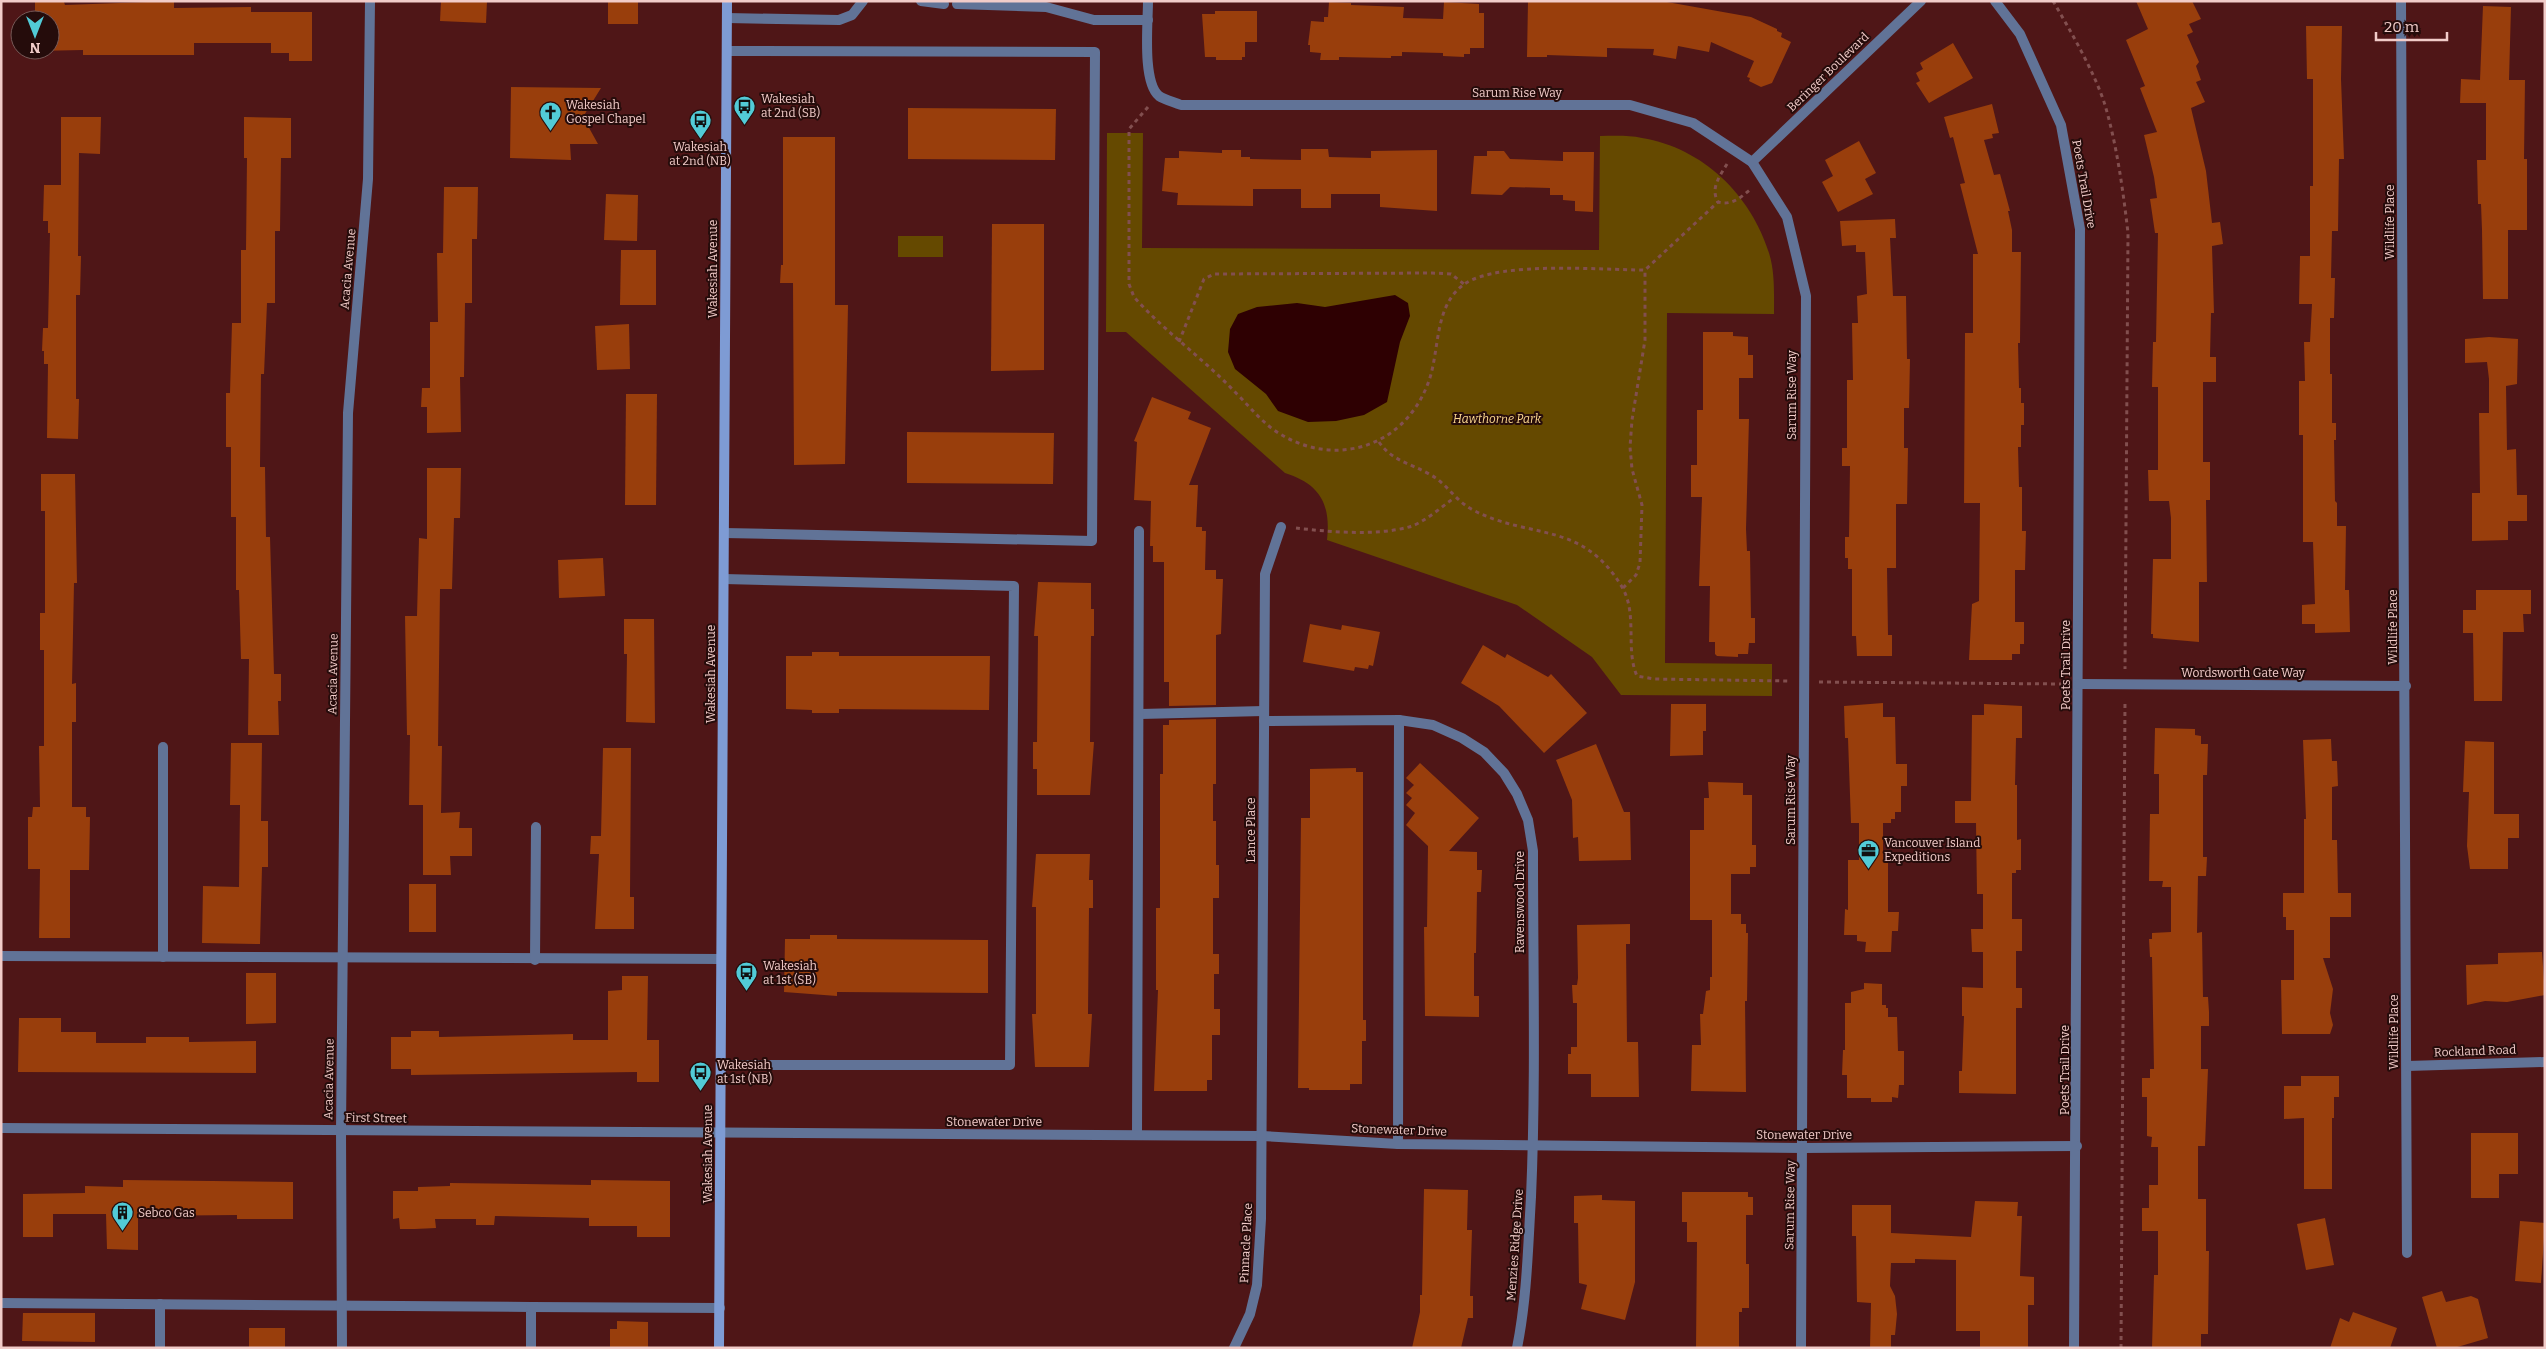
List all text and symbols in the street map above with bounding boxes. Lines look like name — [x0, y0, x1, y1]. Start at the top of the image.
north arrow — [10, 10, 60, 60]
scale bar — [2376, 10, 2447, 42]
text: 20 m — [2384, 18, 2420, 36]
street label: Beringer Boulevard — [1784, 30, 1872, 114]
text: N — [29, 39, 40, 56]
street label: Sarum Rise Way — [1472, 86, 1563, 100]
place label: Wakesiah at 2nd (SB) — [761, 92, 820, 120]
bus stop icon: Wakesiah at 2nd (SB) — [733, 94, 757, 125]
place label: Wakesiah Gospel Chapel — [566, 98, 646, 126]
church icon: Wakesiah Gospel Chapel — [538, 100, 562, 131]
bus stop icon: Wakesiah at 2nd (NB) — [688, 108, 712, 139]
street label: Poets Trail Drive — [2069, 138, 2099, 230]
place label: Wakesiah at 2nd (NB) — [669, 140, 731, 168]
street label: Wildlife Place — [2383, 184, 2397, 260]
street label: Wakesiah Avenue — [706, 220, 720, 318]
street label: Acacia Avenue — [337, 228, 359, 310]
street label: Sarum Rise Way — [1785, 349, 1799, 440]
park label: Hawthorne Park — [1453, 412, 1542, 426]
street label: Wildlife Place — [2386, 589, 2400, 665]
street label: Poets Trail Drive — [2059, 620, 2073, 710]
street label: Wakesiah Avenue — [704, 625, 718, 723]
street label: Acacia Avenue — [325, 633, 341, 715]
street label: Wordsworth Gate Way — [2181, 666, 2306, 680]
street label: Sarum Rise Way — [1784, 754, 1798, 845]
street label: Lance Place — [1244, 798, 1258, 862]
place label: Vancouver Island Expeditions — [1884, 836, 1980, 864]
office icon: Vancouver Island Expeditions — [1856, 838, 1880, 869]
street label: Ravenswood Drive — [1513, 851, 1527, 953]
place label: Wakesiah at 1st (SB) — [763, 959, 818, 987]
bus stop icon: Wakesiah at 1st (SB) — [735, 961, 759, 992]
street label: Wildlife Place — [2387, 994, 2401, 1070]
street label: Poets Trail Drive — [2058, 1025, 2072, 1115]
street label: Acacia Avenue — [321, 1038, 337, 1120]
street label: Rockland Road — [2434, 1043, 2516, 1059]
place label: Wakesiah at 1st (NB) — [717, 1058, 773, 1086]
bus stop icon: Wakesiah at 1st (NB) — [689, 1060, 713, 1091]
street label: Wakesiah Avenue — [701, 1105, 715, 1203]
street label: First Street — [345, 1110, 408, 1126]
street label: Stonewater Drive — [946, 1115, 1042, 1129]
street label: Stonewater Drive — [1351, 1121, 1447, 1139]
street label: Stonewater Drive — [1756, 1128, 1852, 1142]
street label: Sarum Rise Way — [1782, 1159, 1798, 1250]
street label: Menzies Ridge Drive — [1504, 1189, 1526, 1301]
building icon: Sebco Gas — [110, 1201, 134, 1232]
street label: Pinnacle Place — [1237, 1203, 1255, 1283]
place label: Sebco Gas — [138, 1206, 195, 1220]

